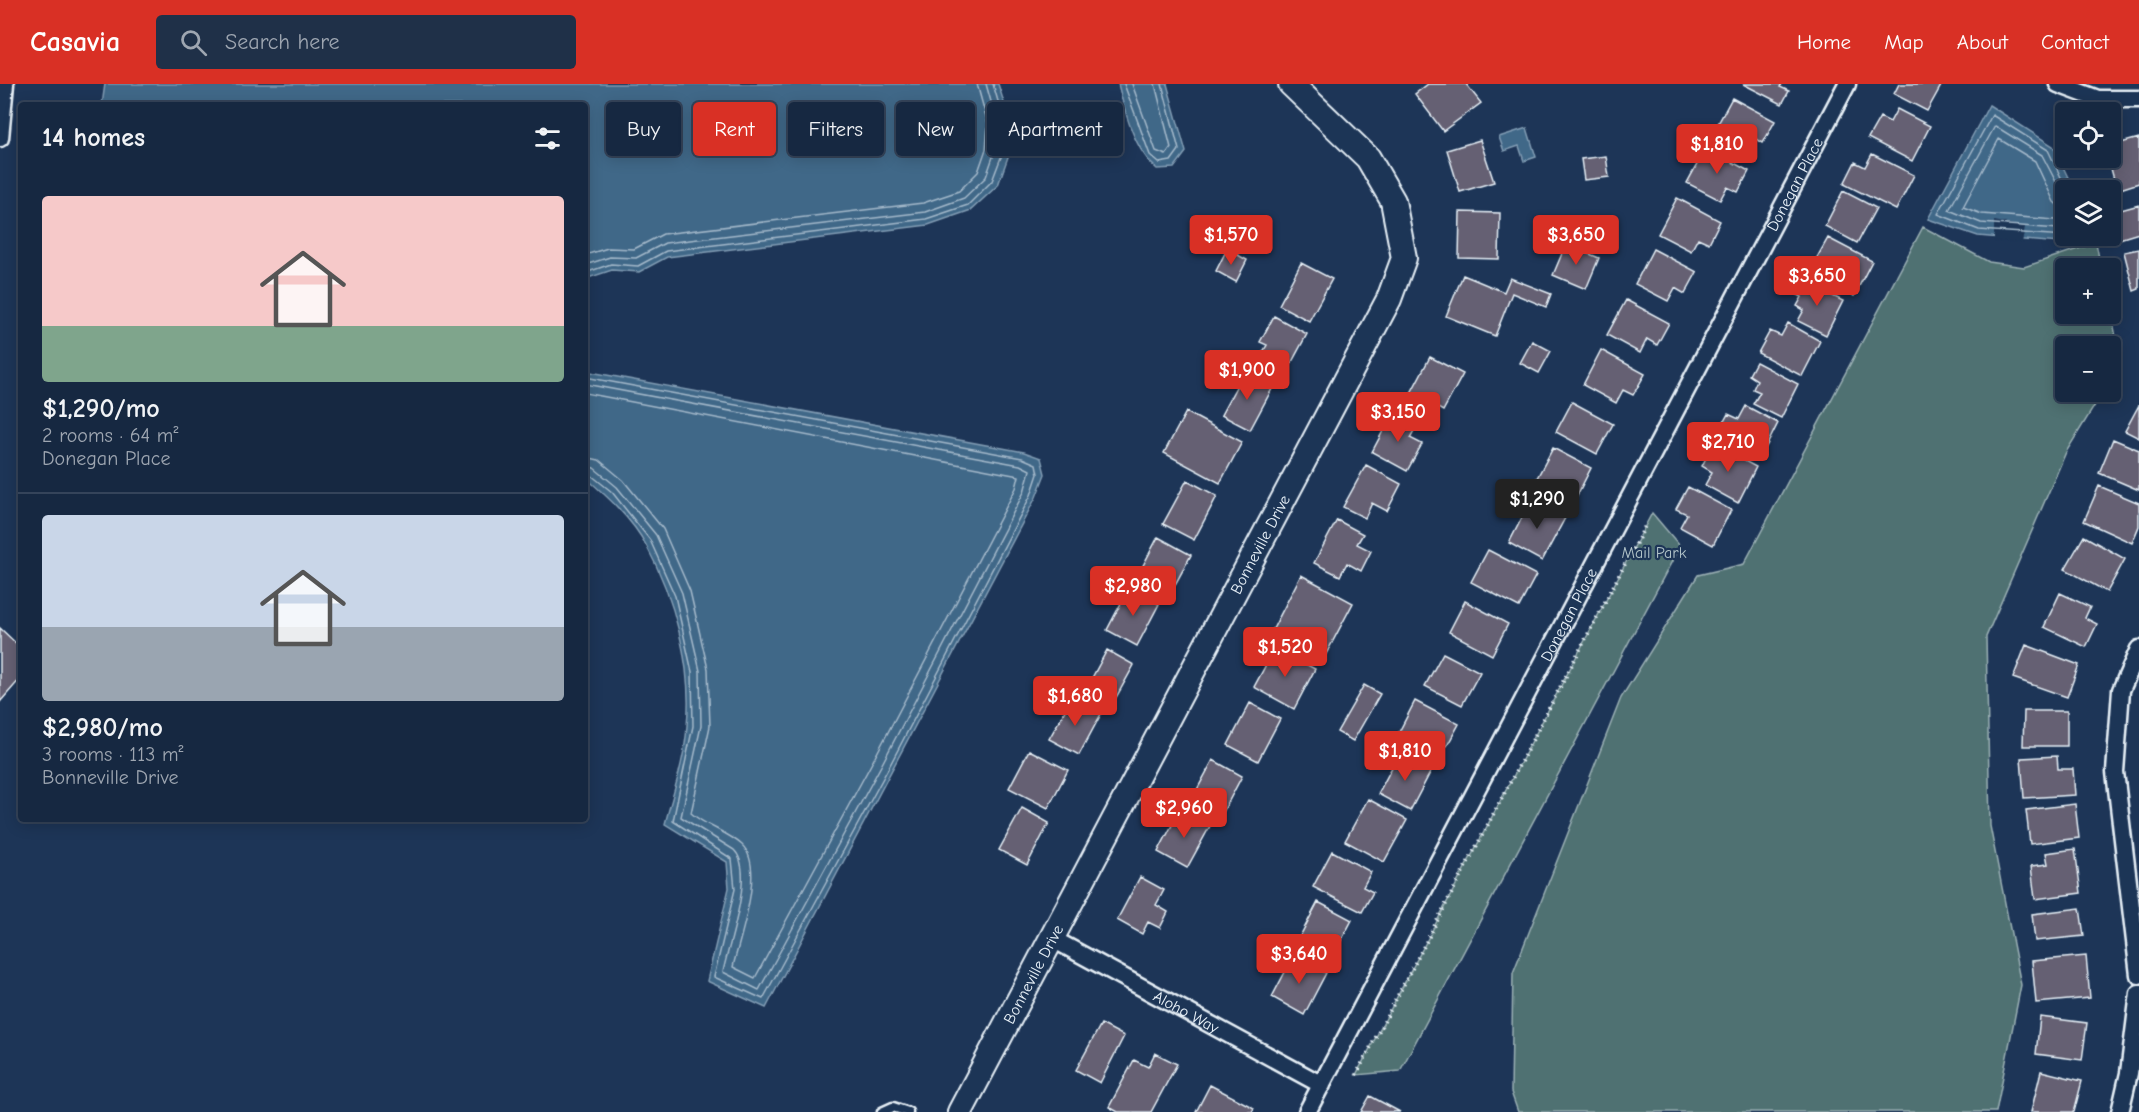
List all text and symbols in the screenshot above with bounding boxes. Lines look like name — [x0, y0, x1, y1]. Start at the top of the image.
search box — [156, 15, 576, 69]
text: Casavia — [30, 26, 120, 58]
icon: search — [177, 26, 210, 59]
text: Search here — [225, 29, 340, 55]
text: Home — [1797, 30, 1851, 54]
text: Map — [1884, 30, 1924, 54]
text: About — [1957, 30, 2008, 54]
text: Contact — [2041, 30, 2109, 54]
chip: Buy — [606, 102, 681, 156]
chip: Rent — [693, 102, 776, 156]
chip: Filters — [788, 102, 884, 156]
chip: New — [896, 102, 975, 156]
chip: Apartment — [987, 102, 1123, 156]
map controls — [2055, 102, 2121, 402]
button: locate — [2055, 102, 2121, 168]
icon: filters — [531, 122, 564, 155]
text: 14 homes — [42, 123, 145, 153]
pin: $1,810 — [1668, 124, 1766, 175]
text: $1,810 — [1690, 132, 1744, 155]
street label: Donegan Place — [1763, 135, 1827, 234]
button: layers — [2055, 180, 2121, 246]
pin: $1,570 — [1182, 215, 1280, 266]
pin: $3,650 — [1527, 215, 1625, 266]
text: $1,570 — [1204, 223, 1258, 246]
text: $3,650 — [1547, 223, 1605, 246]
icon: home — [249, 235, 357, 343]
pin: $3,650 — [1768, 256, 1866, 307]
button: + — [2055, 258, 2121, 324]
text: $3,650 — [1788, 264, 1846, 287]
button: − — [2055, 336, 2121, 402]
pin: $1,900 — [1198, 350, 1296, 401]
text: $1,900 — [1218, 358, 1276, 381]
pin: $3,150 — [1349, 392, 1447, 443]
text: $1,290/mo — [42, 394, 160, 424]
text: $3,150 — [1370, 400, 1426, 423]
pin: $2,710 — [1679, 422, 1777, 473]
text: 2 rooms · 64 m² — [42, 424, 178, 447]
text: $2,710 — [1701, 430, 1755, 453]
text: Donegan Place — [42, 447, 170, 470]
pin: $1,290 — [1488, 479, 1586, 530]
text: $1,290 — [1509, 487, 1565, 510]
street label: Bonneville Drive — [1227, 492, 1294, 597]
park label: Mail Park — [1622, 544, 1687, 562]
icon: home — [249, 554, 357, 662]
street label: Donegan Place — [1537, 565, 1601, 665]
pin: $2,980 — [1084, 566, 1182, 617]
text: $2,980 — [1104, 574, 1162, 597]
pin: $1,520 — [1236, 627, 1334, 678]
text: $1,520 — [1257, 635, 1313, 658]
pin: $1,680 — [1026, 676, 1124, 727]
text: $1,680 — [1047, 684, 1103, 707]
text: $2,980/mo — [42, 713, 163, 743]
pin: $1,810 — [1356, 731, 1454, 782]
text: $1,810 — [1378, 739, 1432, 762]
text: 3 rooms · 113 m² — [42, 743, 183, 766]
text: Bonneville Drive — [42, 766, 179, 789]
pin: $2,960 — [1135, 788, 1233, 839]
text: $2,960 — [1155, 796, 1213, 819]
street label: Bonneville Drive — [1000, 922, 1067, 1027]
pin: $3,640 — [1250, 934, 1348, 985]
text: $3,640 — [1271, 942, 1328, 965]
street label: Aloho Way — [1150, 987, 1223, 1038]

